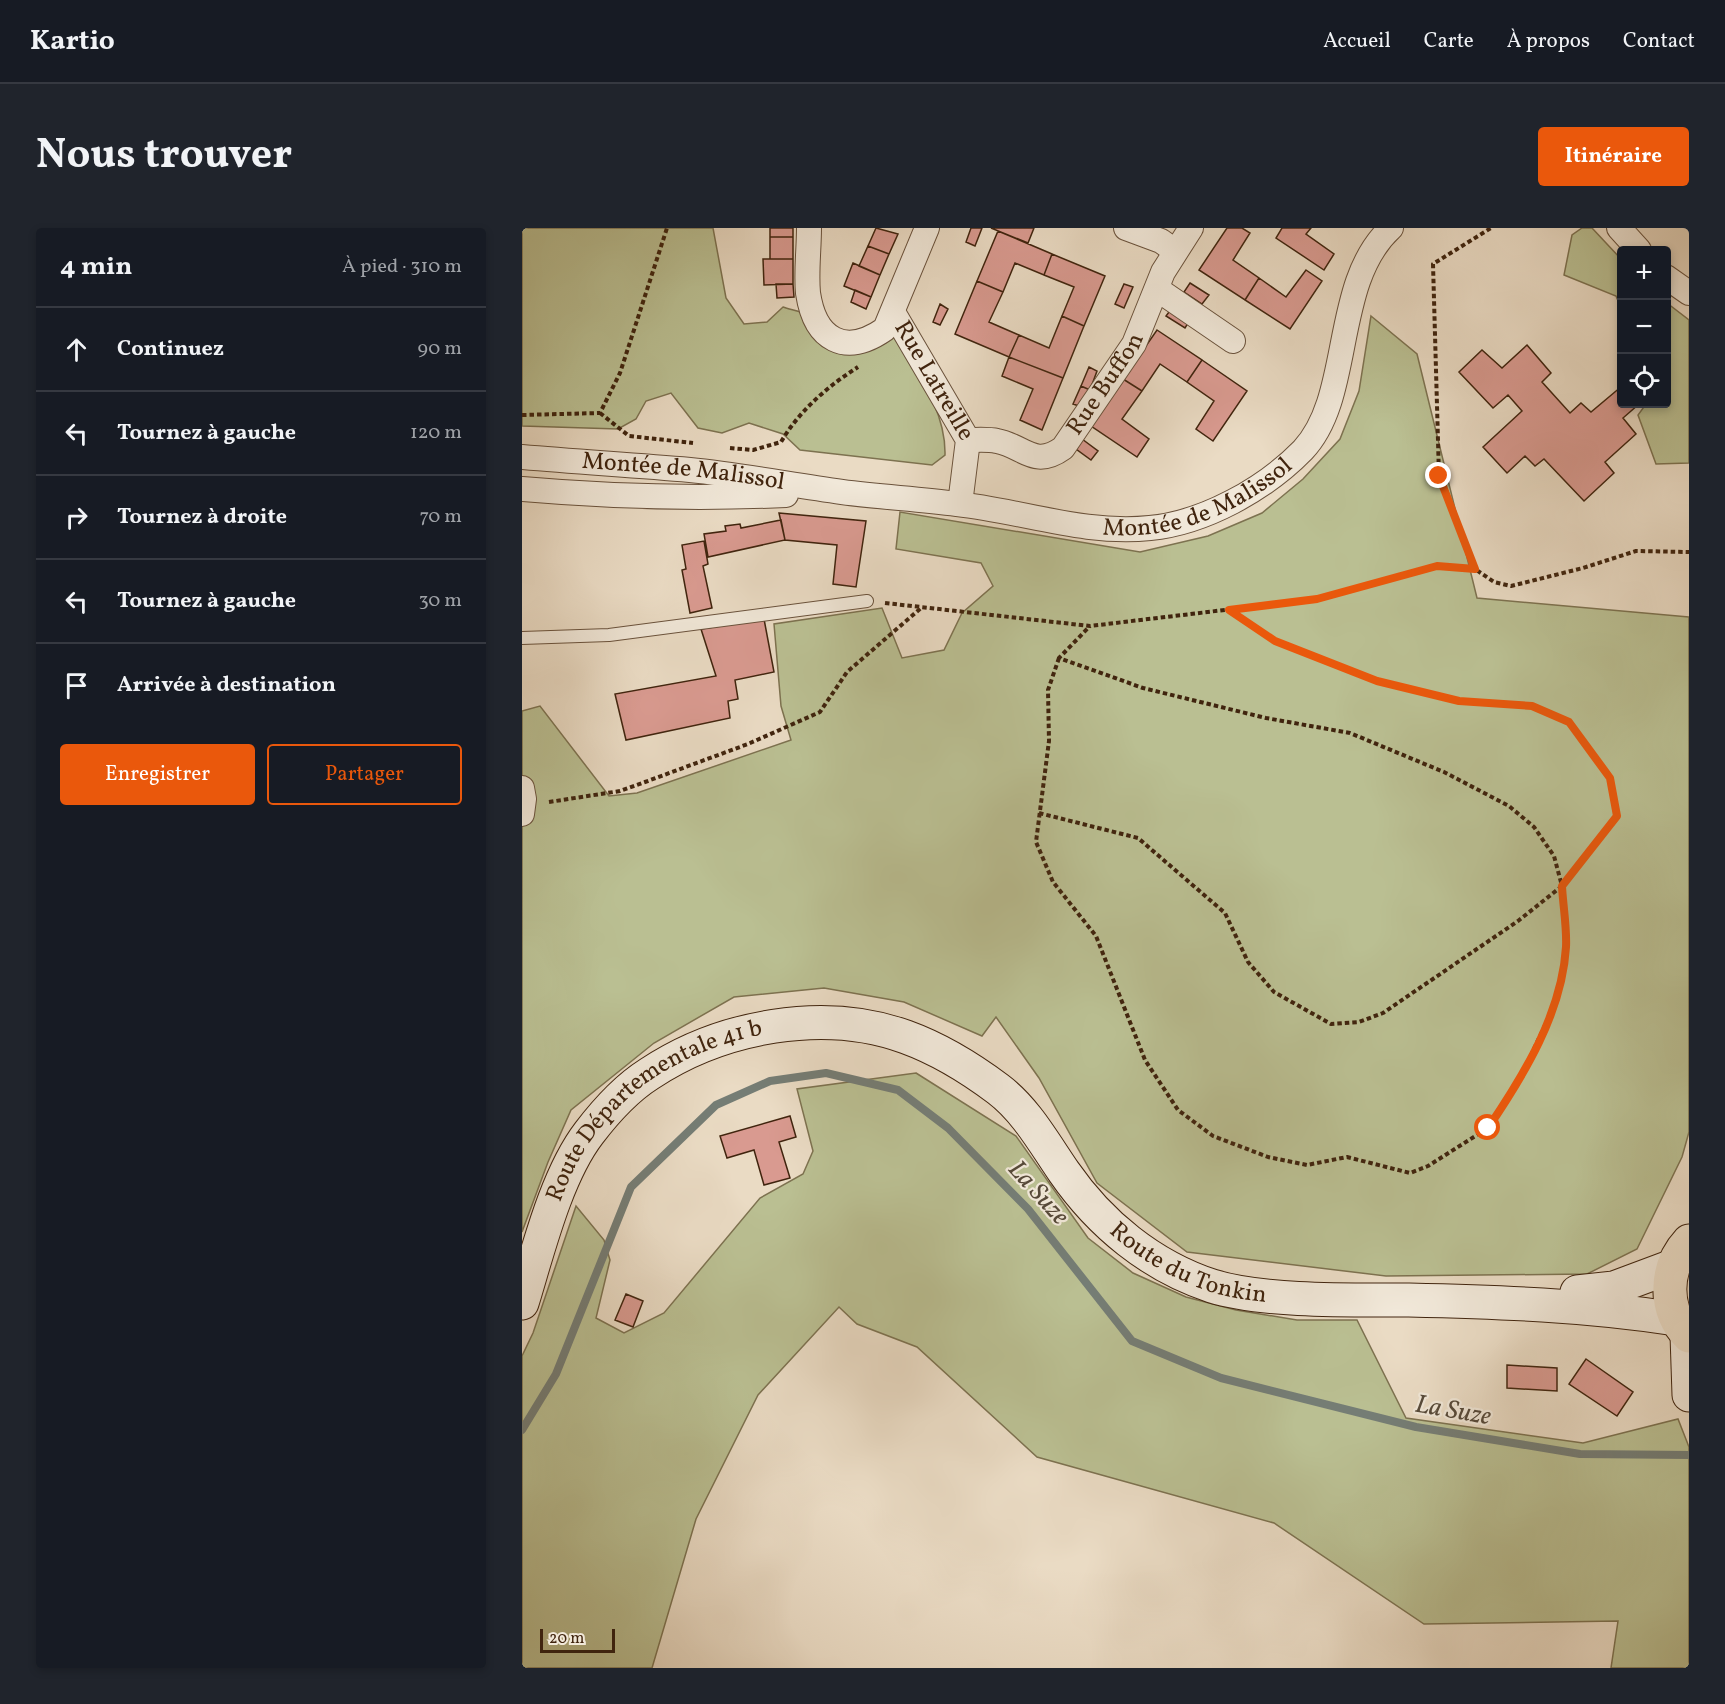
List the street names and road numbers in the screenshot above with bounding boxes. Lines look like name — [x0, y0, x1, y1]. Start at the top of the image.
street label: Rue Latreille — [885, 315, 982, 447]
street label: Rue Buffon — [1059, 329, 1153, 443]
street label: Montée de Malissol — [581, 445, 787, 500]
street label: Montée de Malissol — [1102, 450, 1300, 546]
street label: Route Départementale 41 b — [538, 1012, 765, 1207]
street label: Route du Tonkin — [1101, 1214, 1268, 1313]

